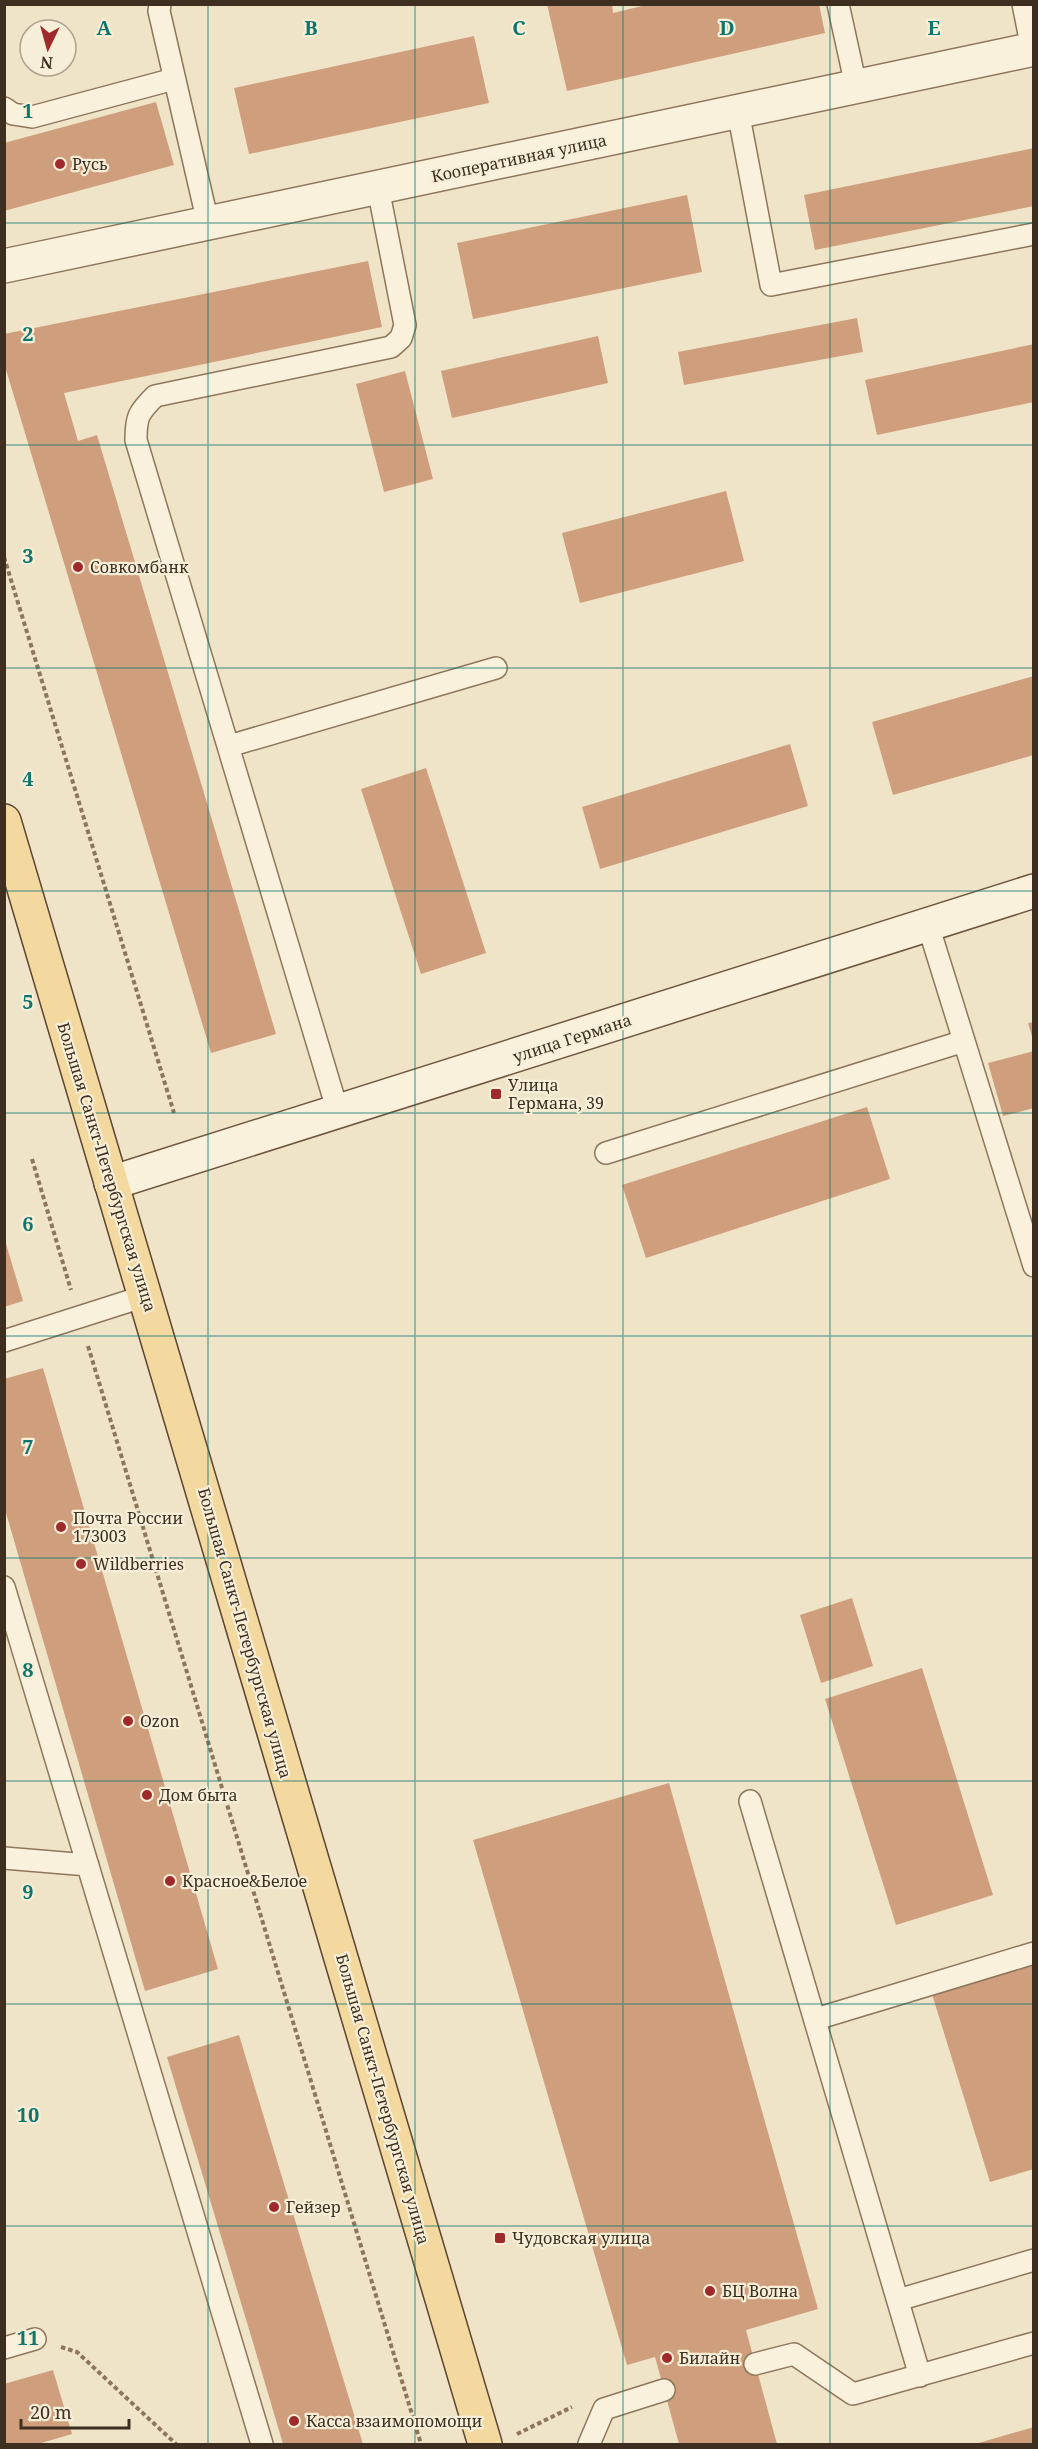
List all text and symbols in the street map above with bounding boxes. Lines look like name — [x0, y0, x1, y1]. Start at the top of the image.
text: A — [96, 14, 112, 41]
text: B — [304, 14, 318, 41]
text: C — [512, 14, 526, 41]
text: D — [719, 14, 735, 41]
text: E — [927, 14, 941, 41]
north arrow — [18, 18, 78, 78]
text: N — [39, 51, 54, 74]
text: 1 — [22, 97, 34, 124]
street label: Кооперативная улица — [429, 129, 609, 187]
place label: Русь — [72, 153, 108, 175]
marker: Русь — [53, 157, 67, 171]
text: 2 — [22, 320, 34, 347]
text: 3 — [22, 542, 34, 569]
place label: Совкомбанк — [90, 556, 189, 578]
marker: Совкомбанк — [71, 560, 85, 574]
text: 4 — [22, 765, 34, 792]
text: 5 — [22, 988, 34, 1015]
street label: улица Германа — [510, 1008, 634, 1068]
street label: Большая Санкт-Петербургская улица — [52, 1020, 162, 1314]
place label: Улица Германа, 39 — [508, 1074, 604, 1114]
marker: Улица Германа, 39 — [489, 1087, 503, 1101]
text: 6 — [22, 1210, 34, 1237]
text: 7 — [22, 1433, 34, 1460]
street label: Большая Санкт-Петербургская улица — [193, 1485, 297, 1781]
place label: Почта России 173003 — [73, 1507, 183, 1547]
marker: Почта России 173003 — [54, 1520, 68, 1534]
place label: Wildberries — [93, 1553, 184, 1575]
marker: Wildberries — [74, 1557, 88, 1571]
text: 8 — [22, 1656, 34, 1683]
place label: Ozon — [140, 1710, 180, 1732]
marker: Ozon — [121, 1714, 135, 1728]
place label: Дом быта — [159, 1784, 238, 1806]
marker: Дом быта — [140, 1788, 154, 1802]
place label: Красное&Белое — [182, 1870, 307, 1892]
marker: Красное&Белое — [163, 1874, 177, 1888]
text: 9 — [22, 1878, 34, 1905]
street label: Большая Санкт-Петербургская улица — [331, 1951, 435, 2247]
text: 10 — [17, 2101, 39, 2128]
place label: Гейзер — [286, 2196, 341, 2218]
marker: Гейзер — [267, 2200, 281, 2214]
place label: Чудовская улица — [512, 2227, 650, 2249]
marker: Чудовская улица — [493, 2231, 507, 2245]
place label: БЦ Волна — [722, 2280, 798, 2302]
marker: БЦ Волна — [703, 2284, 717, 2298]
text: 11 — [17, 2324, 39, 2351]
place label: Билайн — [679, 2347, 741, 2369]
marker: Билайн — [660, 2351, 674, 2365]
scale bar — [21, 2392, 129, 2430]
text: 20 m — [30, 2400, 72, 2424]
place label: Касса взаимопомощи — [306, 2410, 483, 2432]
marker: Касса взаимопомощи — [287, 2414, 301, 2428]

